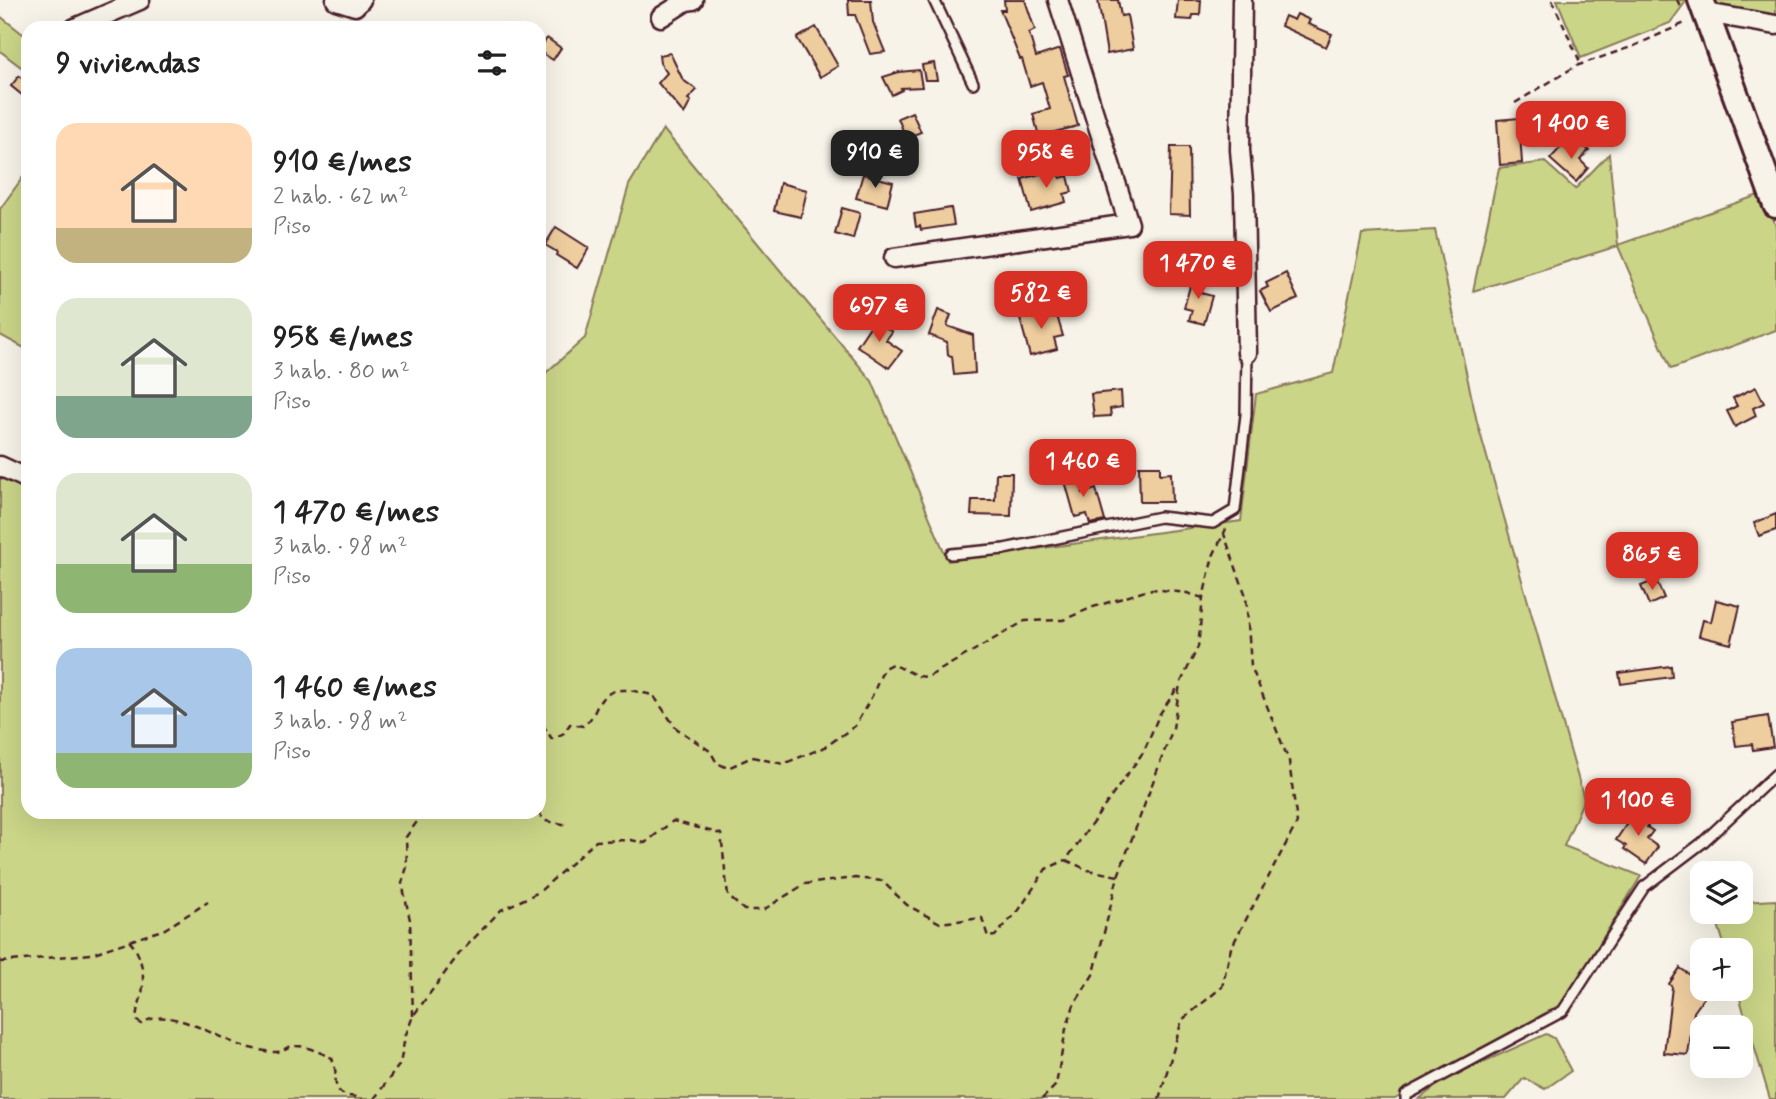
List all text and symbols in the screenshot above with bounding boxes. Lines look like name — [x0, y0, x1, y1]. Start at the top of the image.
text: 9 viviendas — [56, 44, 200, 83]
icon: filters — [473, 44, 511, 82]
pin: 1 400 € — [1506, 102, 1636, 161]
text: 1 400 € — [1532, 109, 1610, 139]
pin: 910 € — [826, 130, 924, 190]
pin: 958 € — [997, 130, 1095, 190]
text: 910 € — [847, 138, 903, 168]
text: 958 € — [1017, 138, 1075, 168]
text: 910 €/mes — [273, 143, 412, 182]
icon: home — [112, 151, 196, 235]
text: 2 hab. · 62 m² — [273, 182, 408, 212]
text: Piso — [273, 212, 311, 242]
pin: 1 470 € — [1133, 242, 1263, 301]
text: 1 470 € — [1159, 249, 1237, 279]
pin: 582 € — [992, 272, 1090, 331]
text: 582 € — [1010, 279, 1072, 309]
pin: 697 € — [830, 284, 928, 344]
text: 697 € — [849, 292, 909, 322]
text: 958 €/mes — [273, 318, 413, 357]
icon: home — [112, 326, 196, 410]
text: 3 hab. · 80 m² — [273, 357, 410, 387]
text: Piso — [273, 387, 311, 417]
pin: 1 460 € — [1018, 440, 1148, 499]
text: 1 460 € — [1045, 447, 1121, 477]
text: 1 470 €/mes — [273, 493, 439, 532]
icon: home — [112, 501, 196, 585]
text: 3 hab. · 98 m² — [273, 532, 408, 562]
pin: 865 € — [1603, 532, 1701, 592]
text: 865 € — [1622, 540, 1682, 570]
text: Piso — [273, 562, 311, 592]
text: 1 460 €/mes — [273, 668, 437, 707]
icon: home — [112, 676, 196, 760]
text: 3 hab. · 98 m² — [273, 707, 408, 737]
text: Piso — [273, 737, 311, 767]
pin: 1 100 € — [1573, 778, 1703, 838]
text: 1 100 € — [1601, 786, 1675, 816]
map controls — [1690, 861, 1753, 1078]
button: layers — [1690, 861, 1753, 924]
button: + — [1690, 938, 1753, 1001]
button: − — [1690, 1015, 1753, 1078]

